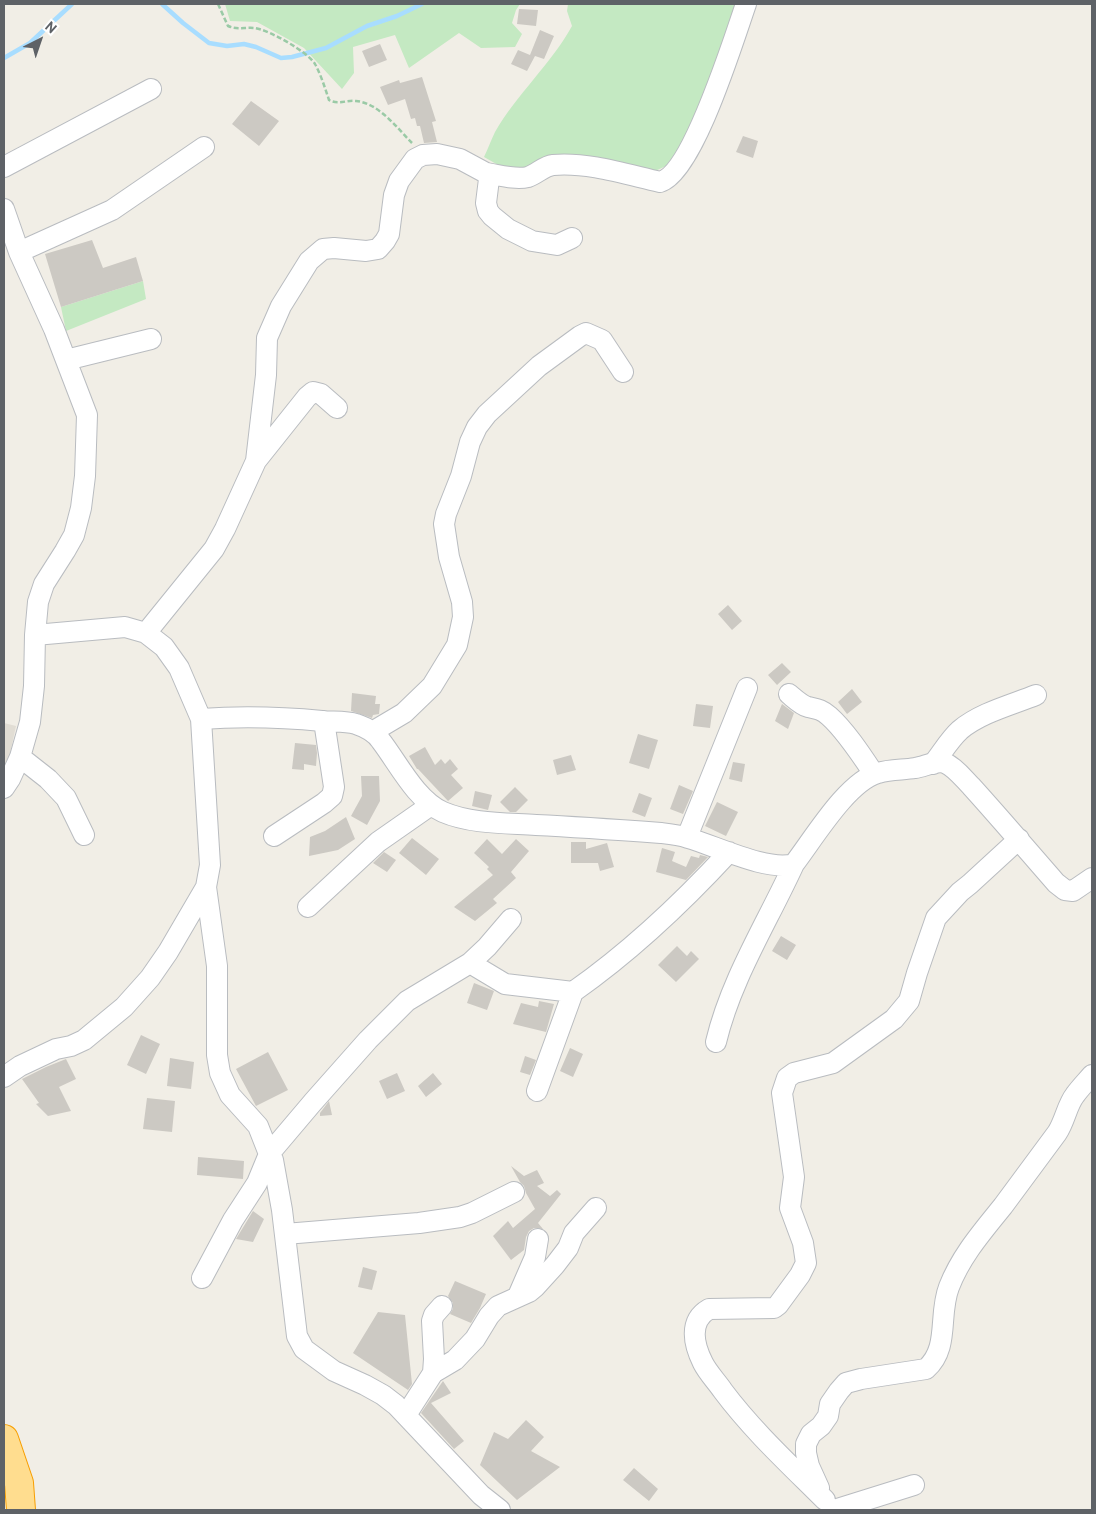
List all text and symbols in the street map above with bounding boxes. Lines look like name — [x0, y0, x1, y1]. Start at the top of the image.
north arrow — [15, 15, 65, 65]
text: N — [41, 19, 60, 38]

